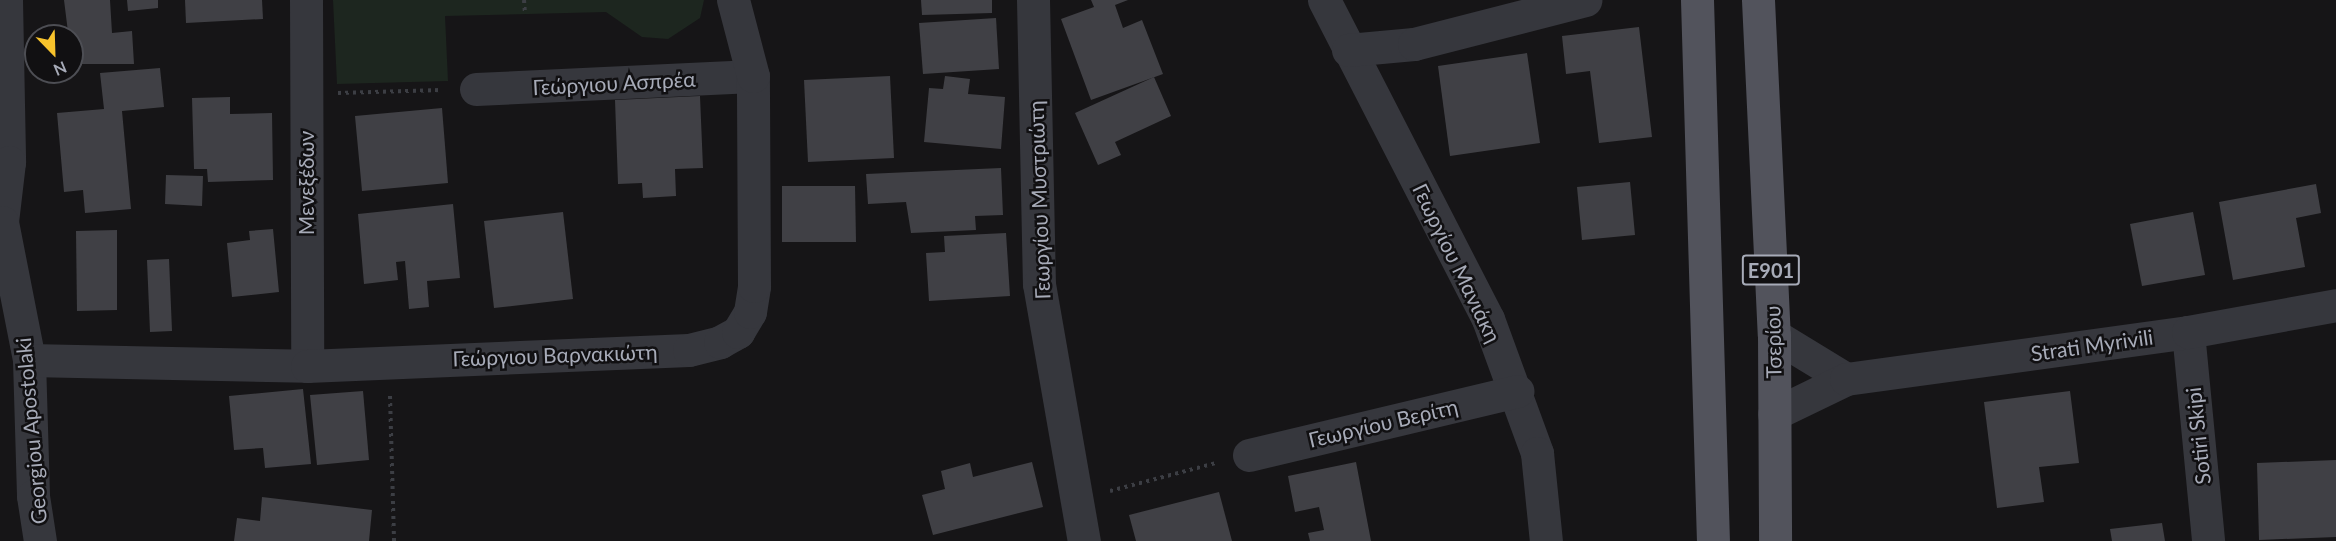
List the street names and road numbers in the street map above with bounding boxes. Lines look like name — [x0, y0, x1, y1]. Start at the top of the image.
street label: Γεώργιου Ασπρέα — [532, 66, 696, 100]
street label: Γεωργίου Μυστριώτη — [1023, 100, 1055, 300]
street label: Μενεξέδων — [293, 131, 319, 235]
street label: Γεωργίου Μανιάκη — [1408, 179, 1506, 347]
road number: E901 — [1741, 253, 1801, 287]
street label: Τσερίου — [1760, 305, 1786, 379]
street label: Strati Myrivili — [2029, 324, 2155, 366]
street label: Georgiou Apostolaki — [10, 336, 52, 526]
street label: Γεώργιου Βαρνακιώτη — [452, 339, 658, 371]
street label: Sotiri Skipi — [2180, 386, 2216, 486]
street label: Γεωργίου Βερίτη — [1306, 394, 1460, 452]

